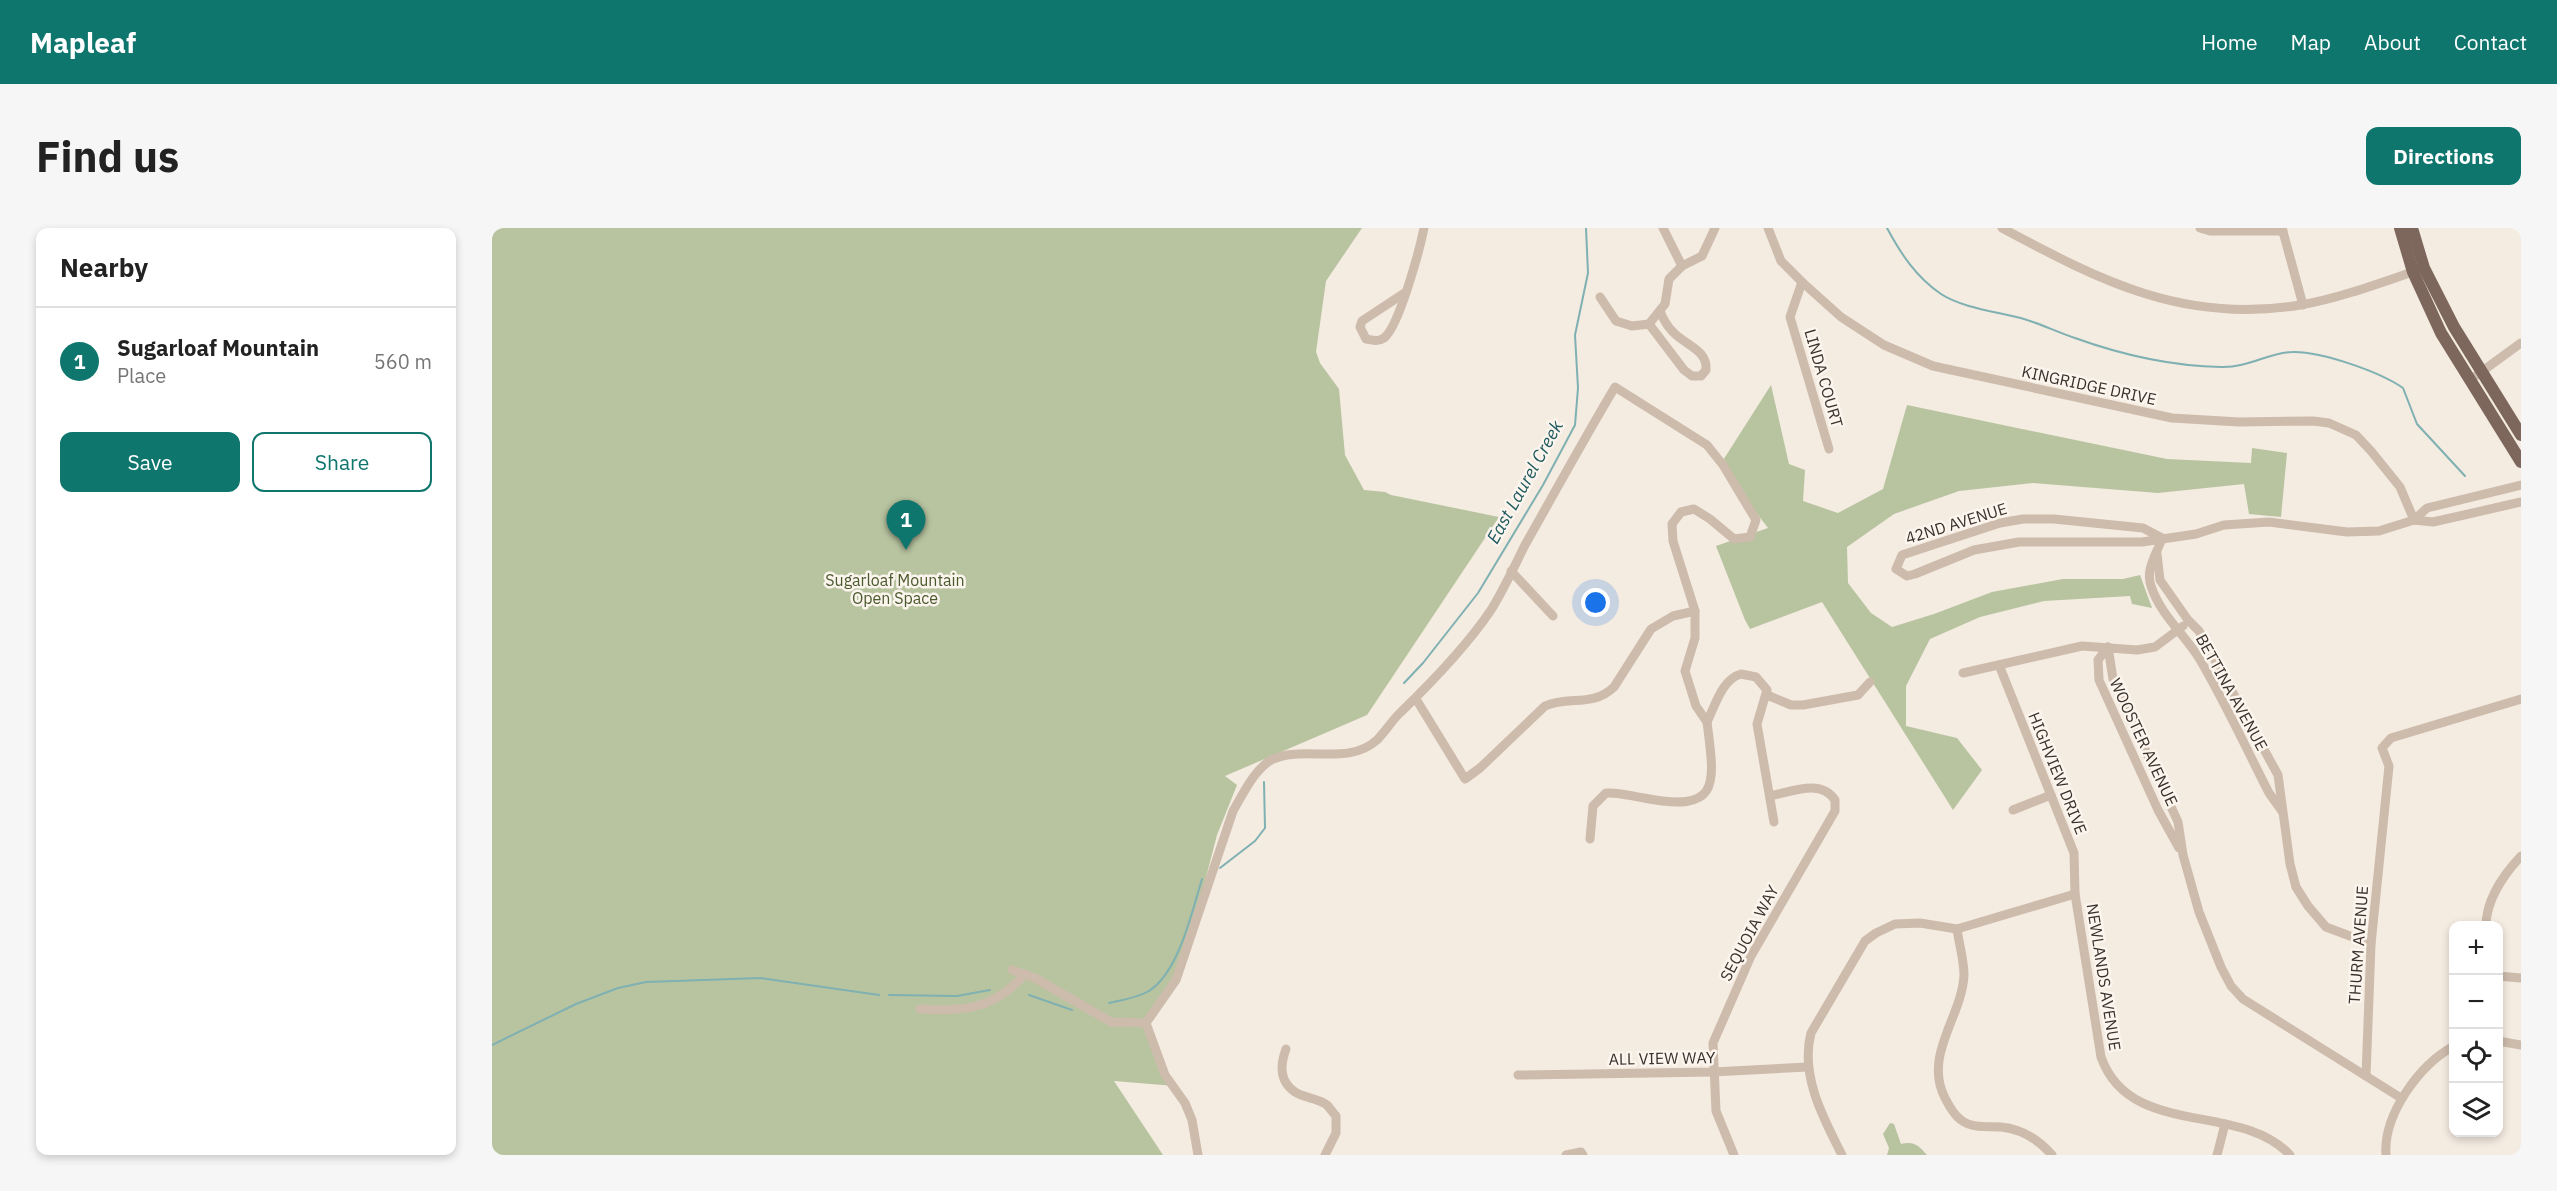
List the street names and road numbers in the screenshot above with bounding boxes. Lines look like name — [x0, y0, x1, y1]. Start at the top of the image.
street label: LINDA COURT — [1800, 327, 1848, 429]
street label: KINGRIDGE DRIVE — [2020, 361, 2158, 409]
street label: 42ND AVENUE — [1903, 498, 2009, 548]
street label: BETTINA AVENUE — [2192, 630, 2272, 754]
street label: WOOSTER AVENUE — [2106, 675, 2182, 809]
street label: HIGHVIEW DRIVE — [2024, 709, 2092, 837]
street label: SEQUOIA WAY — [1715, 881, 1783, 984]
street label: THURM AVENUE — [2344, 885, 2372, 1005]
street label: NEWLANDS AVENUE — [2082, 902, 2126, 1052]
street label: ALL VIEW WAY — [1609, 1047, 1716, 1069]

